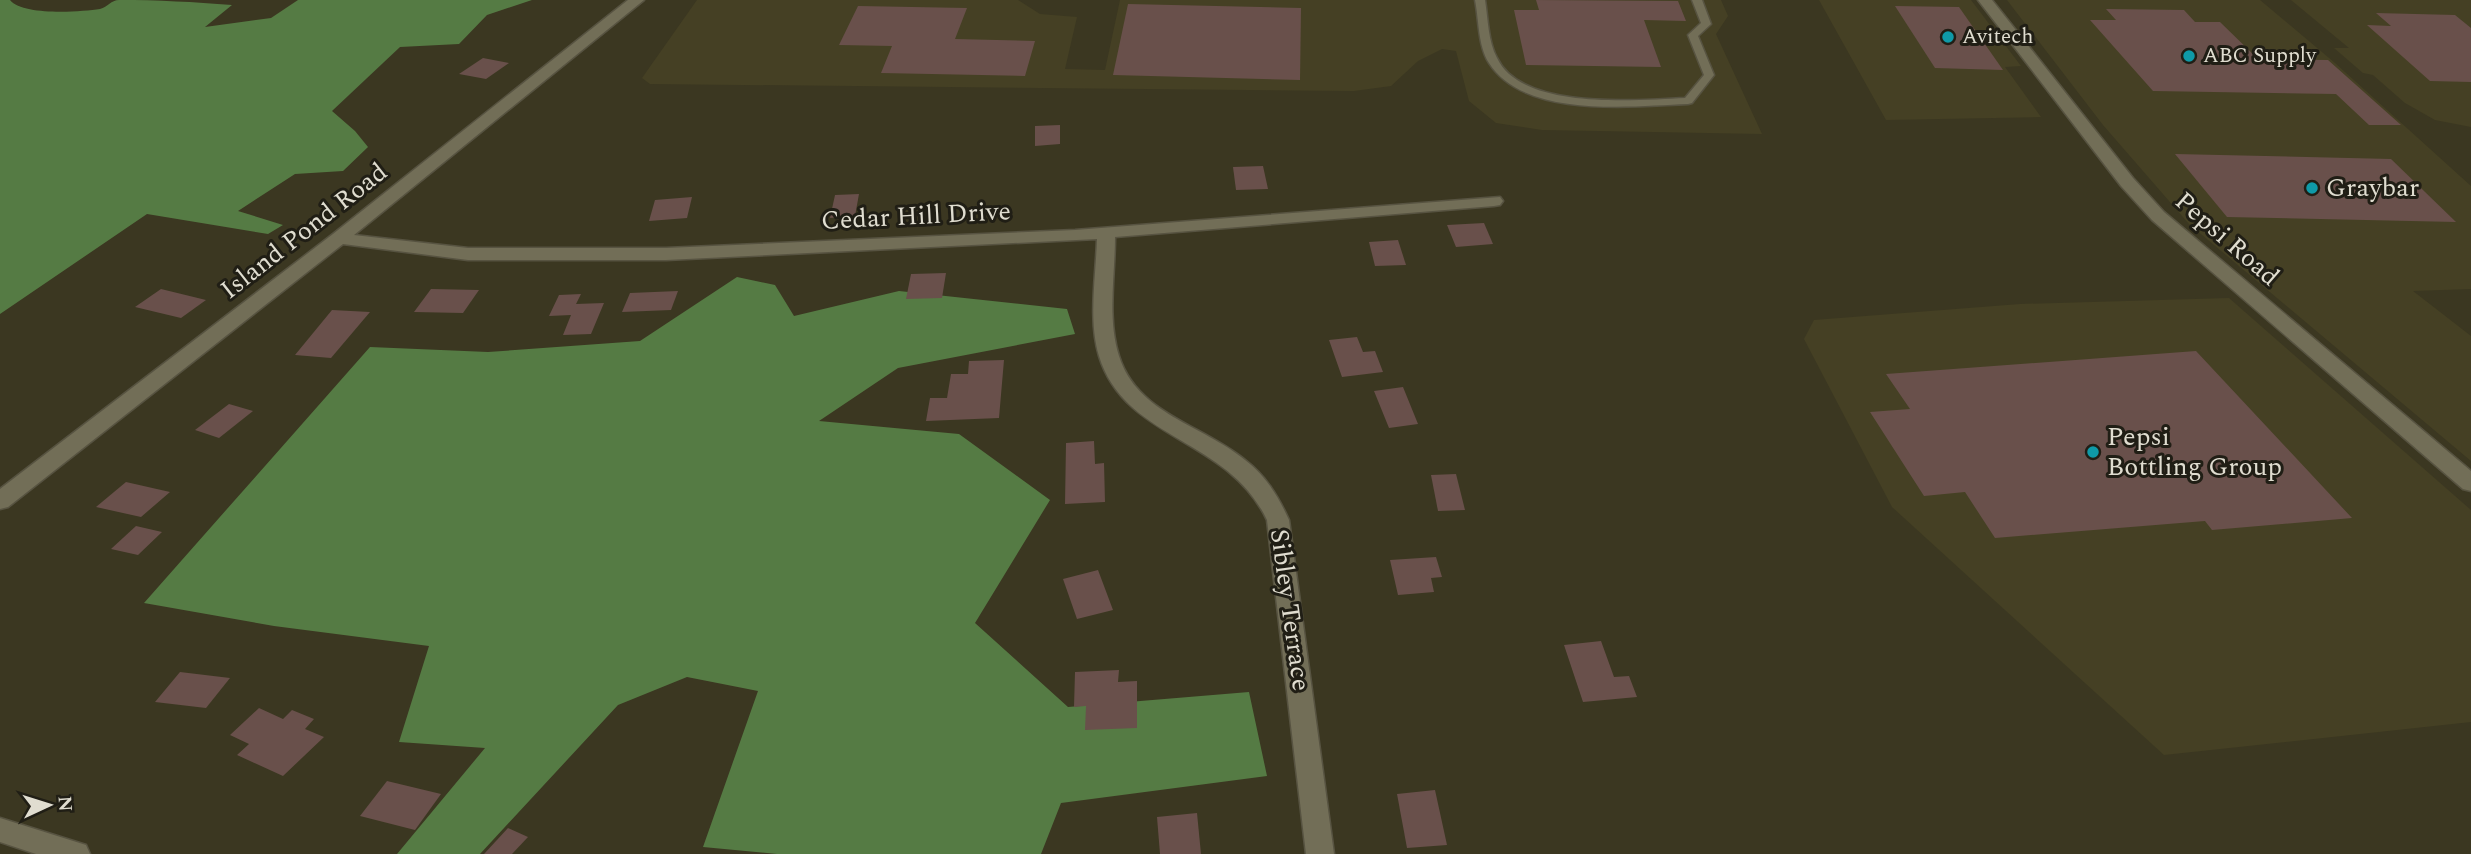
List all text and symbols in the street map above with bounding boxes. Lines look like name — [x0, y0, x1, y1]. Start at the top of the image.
place label: Avitech — [1962, 21, 2033, 53]
marker: Avitech — [1940, 29, 1956, 45]
place label: ABC Supply — [2203, 40, 2317, 72]
marker: ABC Supply — [2181, 48, 2197, 64]
street label: Island Pond Road — [212, 153, 396, 309]
place label: Graybar — [2326, 168, 2419, 208]
marker: Graybar — [2304, 180, 2320, 196]
street label: Pepsi Road — [2166, 182, 2288, 296]
street label: Cedar Hill Drive — [820, 191, 1012, 241]
place label: Pepsi Bottling Group — [2107, 417, 2282, 487]
marker: Pepsi Bottling Group — [2085, 444, 2101, 460]
street label: Sibley Terrace — [1259, 526, 1321, 694]
north arrow — [14, 770, 84, 840]
text: N — [49, 795, 79, 813]

